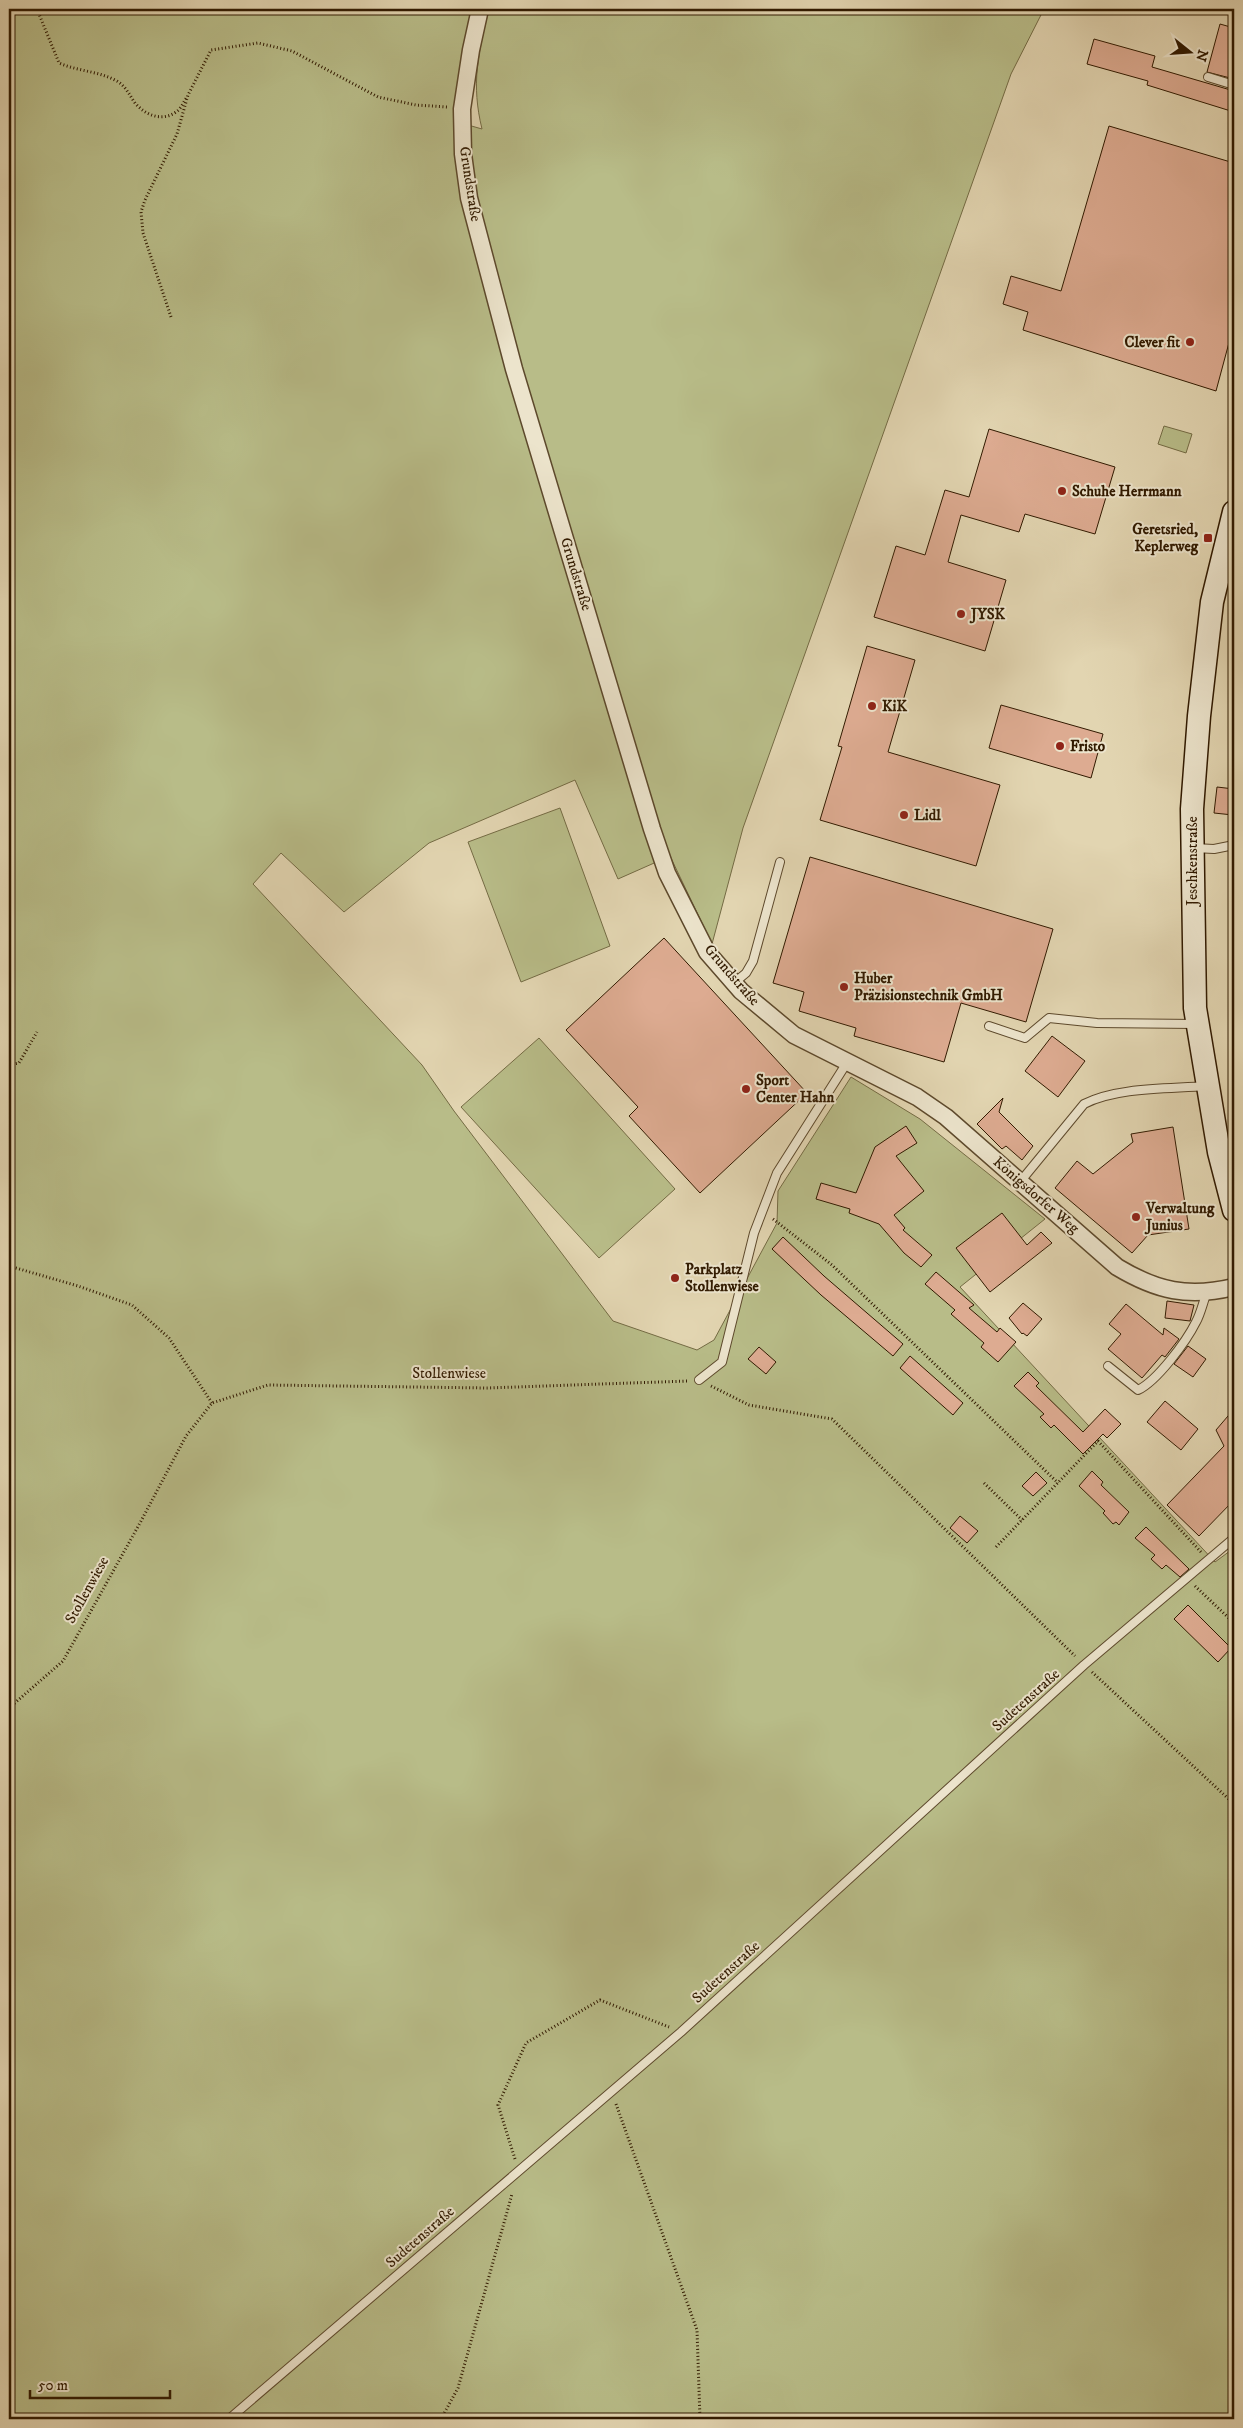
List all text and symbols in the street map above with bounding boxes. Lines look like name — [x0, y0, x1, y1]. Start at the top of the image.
north arrow — [1166, 28, 1216, 78]
text: N — [1191, 47, 1212, 64]
street label: Grundstraße — [455, 145, 485, 223]
place label: Clever fit — [1125, 333, 1180, 352]
marker: Clever fit — [1184, 336, 1196, 348]
place label: Schuhe Herrmann — [1072, 482, 1182, 501]
marker: Schuhe Herrmann — [1056, 485, 1068, 497]
place label: Geretsried, Keplerweg — [1132, 520, 1199, 556]
marker: Geretsried, Keplerweg — [1202, 532, 1214, 544]
street label: Grundstraße — [556, 535, 596, 613]
place label: JYSK — [969, 605, 1006, 624]
marker: JYSK — [955, 608, 967, 620]
place label: KiK — [882, 697, 907, 716]
marker: KiK — [866, 700, 878, 712]
place label: Fristo — [1070, 737, 1106, 756]
marker: Fristo — [1054, 740, 1066, 752]
place label: Lidl — [914, 806, 941, 825]
marker: Lidl — [898, 809, 910, 821]
street label: Jeschkenstraße — [1183, 816, 1202, 908]
street label: Grundstraße — [700, 940, 764, 1010]
place label: Huber Präzisionstechnik GmbH — [854, 969, 1003, 1005]
marker: Huber Präzisionstechnik GmbH — [838, 981, 850, 993]
place label: Sport Center Hahn — [756, 1071, 835, 1107]
marker: Sport Center Hahn — [740, 1083, 752, 1095]
street label: Königsdorfer Weg — [989, 1152, 1084, 1238]
place label: Verwaltung Junius — [1144, 1199, 1215, 1235]
marker: Verwaltung Junius — [1130, 1211, 1142, 1223]
place label: Parkplatz Stollenwiese — [685, 1260, 760, 1296]
marker: Parkplatz Stollenwiese — [669, 1272, 681, 1284]
street label: Stollenwiese — [412, 1364, 486, 1383]
street label: Stollenwiese — [61, 1553, 113, 1627]
street label: Sudetenstraße — [988, 1665, 1064, 1735]
street label: Sudetenstraße — [688, 1937, 764, 2007]
street label: Sudetenstraße — [382, 2202, 458, 2272]
scale bar — [30, 2368, 170, 2400]
text: 50 m — [38, 2376, 68, 2395]

